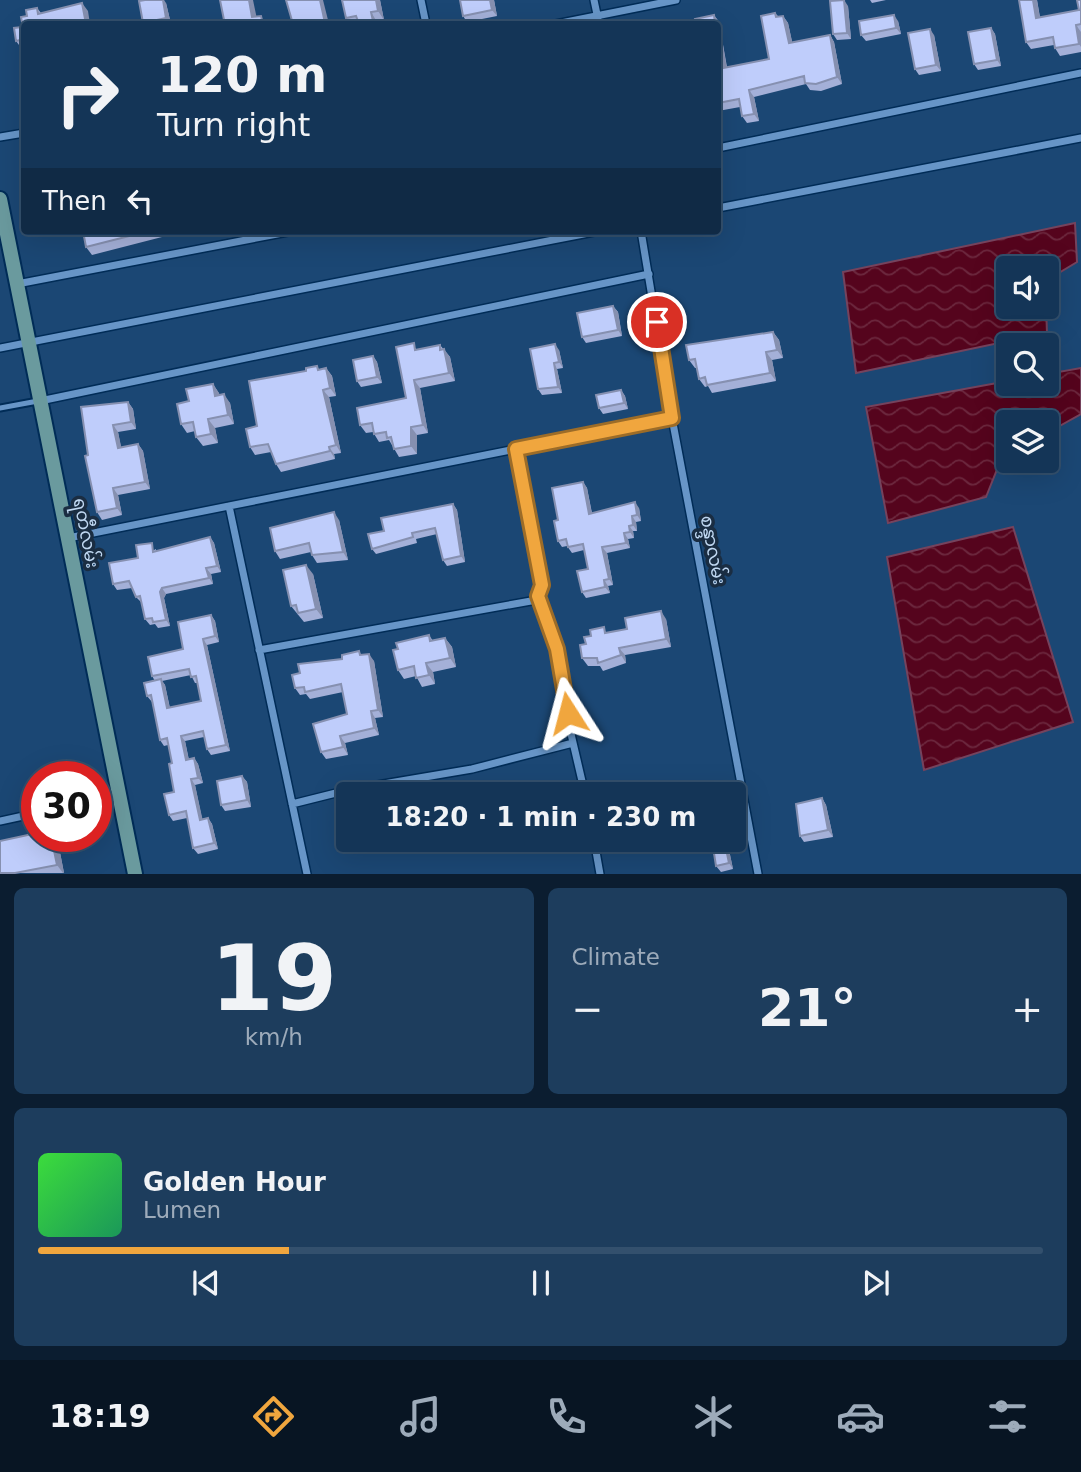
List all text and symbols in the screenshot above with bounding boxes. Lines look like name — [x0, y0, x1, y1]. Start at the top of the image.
text: 120 m — [157, 47, 327, 104]
icon: right — [42, 49, 133, 140]
text: Turn right — [157, 106, 310, 144]
icon: left — [121, 182, 159, 220]
text: Then — [42, 186, 107, 216]
map controls — [996, 256, 1059, 473]
button: sound — [996, 256, 1059, 319]
pin — [627, 292, 687, 352]
icon: arrive — [638, 303, 676, 341]
button: search — [996, 333, 1059, 396]
button: layers — [996, 410, 1059, 473]
street label: ရတီလမ်း — [64, 495, 107, 571]
street label: စန္ဒာလမ်း — [691, 513, 732, 587]
position arrow — [531, 676, 605, 750]
speed limit sign: 30 — [21, 761, 112, 852]
text: 18:20 · 1 min · 230 m — [386, 802, 696, 832]
text: 19 — [210, 926, 337, 1031]
text: Climate — [572, 944, 660, 970]
text: 21° — [758, 978, 856, 1038]
text: − — [572, 987, 603, 1031]
text: + — [1011, 987, 1043, 1031]
text: km/h — [245, 1024, 303, 1050]
text: Golden Hour — [143, 1167, 326, 1197]
text: Lumen — [143, 1197, 221, 1223]
icon: previous — [187, 1264, 225, 1302]
icon: pause — [522, 1264, 560, 1302]
icon: next — [857, 1264, 895, 1302]
icon: directions — [249, 1392, 298, 1441]
icon: music — [396, 1392, 445, 1441]
icon: phone — [542, 1392, 591, 1441]
icon: climate — [689, 1392, 738, 1441]
icon: car — [836, 1392, 885, 1441]
icon: filters — [983, 1392, 1032, 1441]
text: 18:19 — [49, 1397, 151, 1435]

